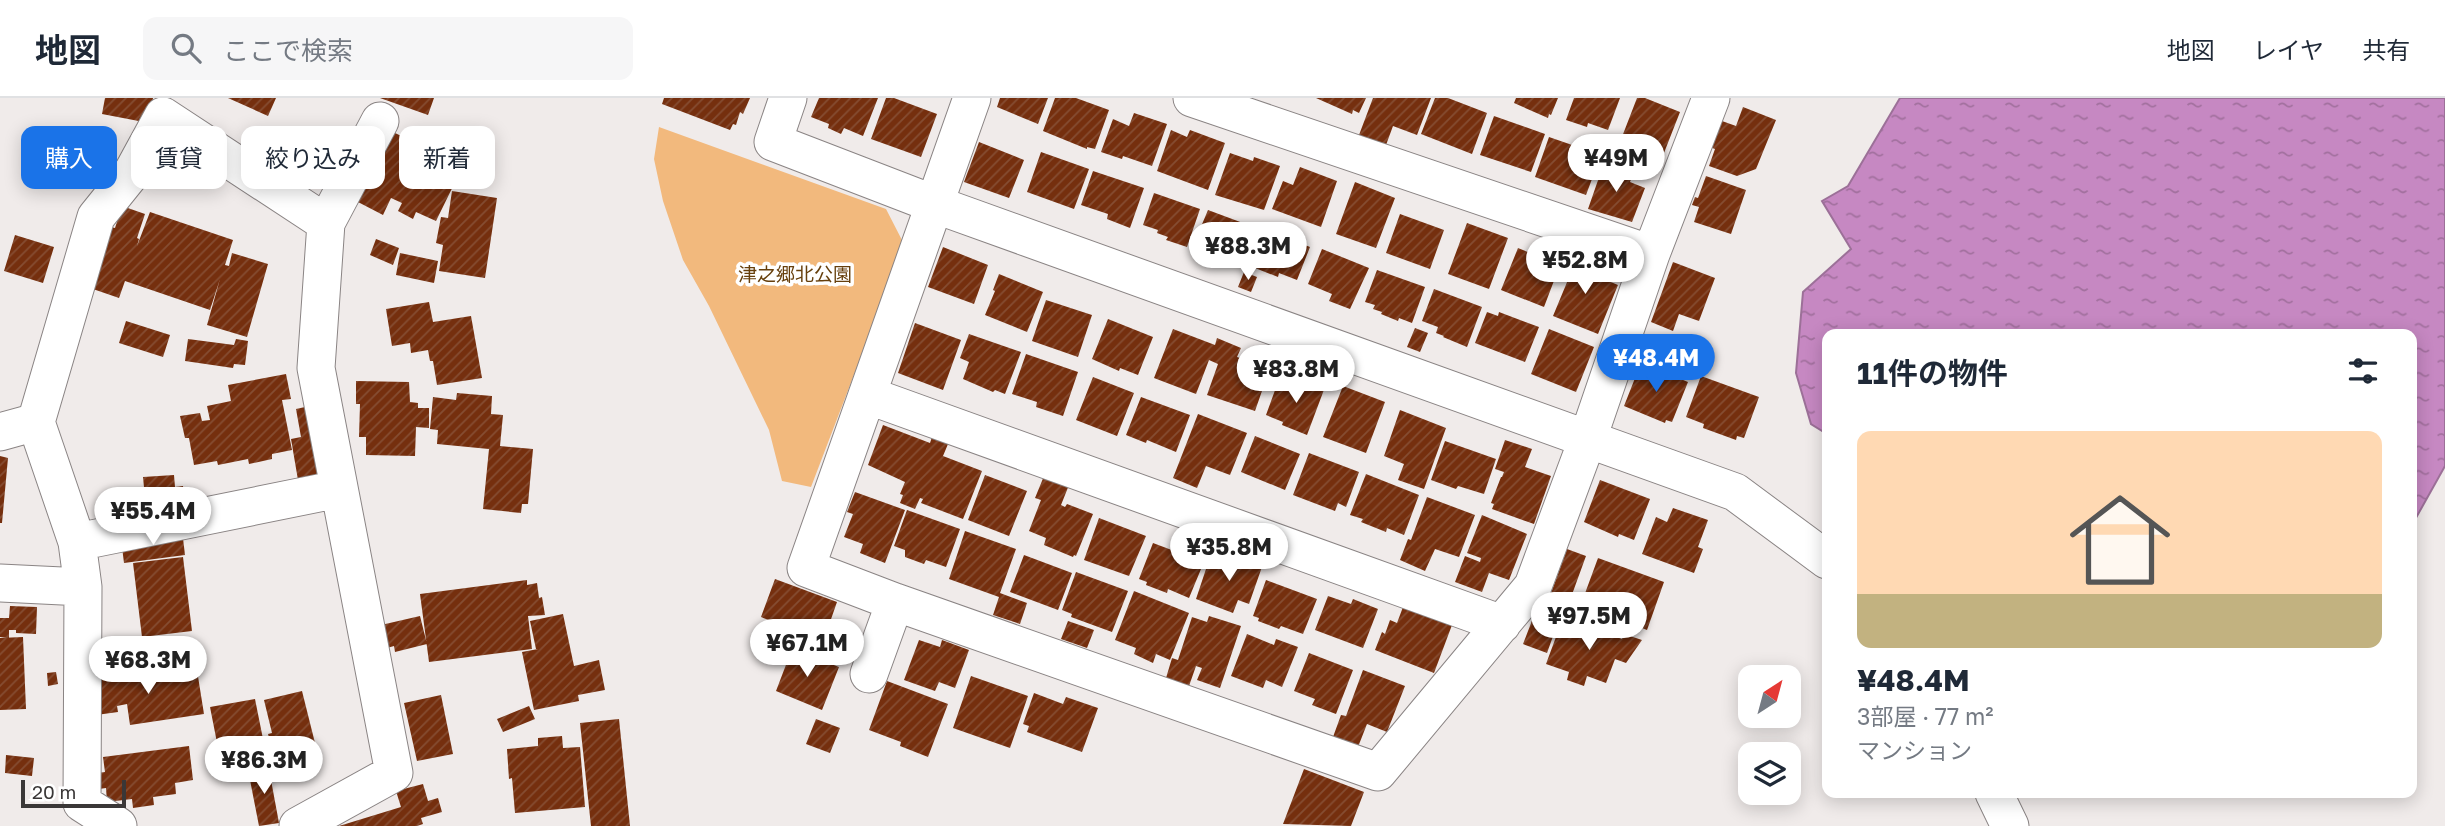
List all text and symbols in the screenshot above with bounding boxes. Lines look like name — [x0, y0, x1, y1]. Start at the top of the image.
search box — [143, 17, 633, 80]
icon: search — [167, 29, 205, 67]
text: 地図 — [35, 30, 101, 69]
text: ここで検索 — [223, 35, 353, 66]
text: 地図 — [2167, 35, 2215, 64]
text: レイヤ — [2253, 35, 2324, 64]
text: 共有 — [2362, 35, 2410, 64]
chip: 購入 — [21, 126, 117, 189]
chip: 賃貸 — [131, 126, 227, 189]
chip: 絞り込み — [241, 126, 385, 189]
chip: 新着 — [399, 126, 495, 189]
pin: ¥49M — [1575, 134, 1657, 194]
text: ¥49M — [1584, 143, 1648, 171]
pin: ¥88.3M — [1191, 222, 1305, 282]
text: ¥88.3M — [1205, 231, 1291, 259]
pin: ¥52.8M — [1528, 236, 1642, 296]
text: ¥52.8M — [1542, 245, 1628, 273]
park label: 津之郷北公園 — [738, 262, 852, 285]
pin: ¥48.4M — [1599, 334, 1713, 394]
text: ¥48.4M — [1613, 343, 1699, 371]
pin: ¥83.8M — [1239, 345, 1353, 405]
icon: filters — [2344, 352, 2382, 390]
text: ¥83.8M — [1253, 354, 1339, 382]
text: 11件の物件 — [1857, 355, 2008, 391]
icon: home — [2057, 477, 2183, 603]
pin: ¥55.4M — [96, 488, 210, 547]
text: ¥55.4M — [110, 496, 196, 524]
pin: ¥35.8M — [1172, 524, 1286, 583]
text: ¥35.8M — [1186, 532, 1272, 560]
pin: ¥97.5M — [1532, 592, 1646, 652]
text: ¥97.5M — [1547, 601, 1631, 629]
pin: ¥67.1M — [750, 620, 864, 679]
text: ¥67.1M — [766, 628, 848, 656]
pin: ¥68.3M — [91, 636, 205, 696]
text: ¥68.3M — [105, 645, 191, 673]
text: ¥48.4M — [1857, 662, 1970, 698]
north arrow — [1738, 665, 1801, 728]
map controls — [1738, 665, 1801, 805]
text: 3部屋 · 77 m² — [1857, 702, 1994, 730]
pin: ¥86.3M — [207, 736, 321, 796]
text: マンション — [1857, 736, 1972, 764]
button: layers — [1738, 742, 1801, 805]
text: ¥86.3M — [221, 745, 307, 773]
scale bar — [21, 777, 126, 809]
text: 20 m — [32, 780, 76, 803]

